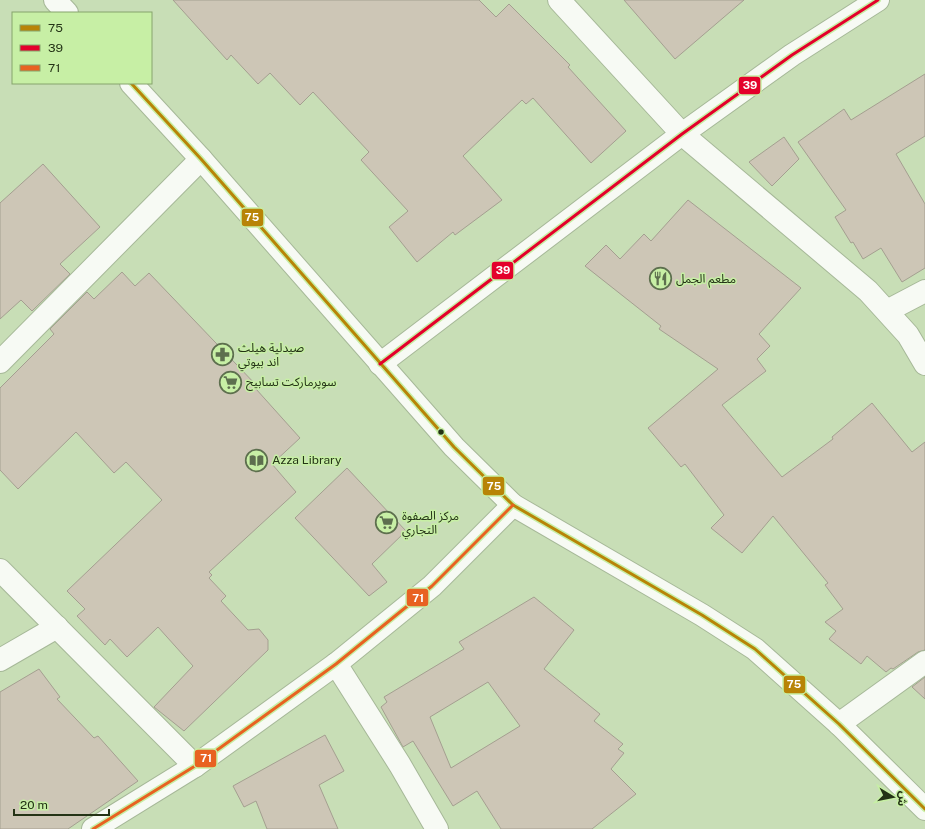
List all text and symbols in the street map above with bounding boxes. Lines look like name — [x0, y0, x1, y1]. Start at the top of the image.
legend — [12, 12, 152, 84]
text: 75 — [48, 21, 63, 35]
text: 39 — [48, 41, 63, 55]
text: 71 — [48, 61, 60, 75]
line badge: 39 — [738, 76, 761, 95]
text: 39 — [743, 79, 757, 91]
line badge: 75 — [241, 208, 264, 227]
text: 75 — [245, 211, 259, 223]
line badge: 39 — [491, 261, 514, 280]
text: 39 — [496, 264, 510, 276]
restaurant icon: مطعم الجمل — [648, 266, 674, 292]
place label: مطعم الجمل — [676, 272, 736, 288]
place label: صيدلية هيلث اند بيوتي — [238, 341, 304, 372]
pharmacy icon: صيدلية هيلث اند بيوتي — [209, 342, 235, 368]
supermarket icon: سوپرمارکت تسابيح — [217, 369, 243, 395]
place label: سوپرمارکت تسابيح — [246, 375, 336, 391]
unlabelled marker — [436, 427, 446, 437]
library icon: Azza Library — [244, 447, 270, 473]
place label: Azza Library — [272, 453, 342, 467]
line badge: 75 — [482, 476, 505, 496]
text: 75 — [487, 480, 501, 492]
place label: مركز الصفوة التجاري — [402, 509, 459, 540]
supermarket icon: مركز الصفوة التجاري — [374, 510, 400, 536]
line badge: 71 — [406, 588, 429, 607]
text: 71 — [412, 592, 424, 604]
line badge: 75 — [783, 675, 806, 694]
text: 75 — [787, 678, 801, 690]
line badge: 71 — [194, 749, 217, 768]
text: 71 — [200, 752, 212, 764]
north arrow — [873, 777, 913, 817]
text: ش — [895, 790, 910, 807]
scale bar — [14, 791, 109, 817]
text: 20 m — [20, 798, 48, 812]

